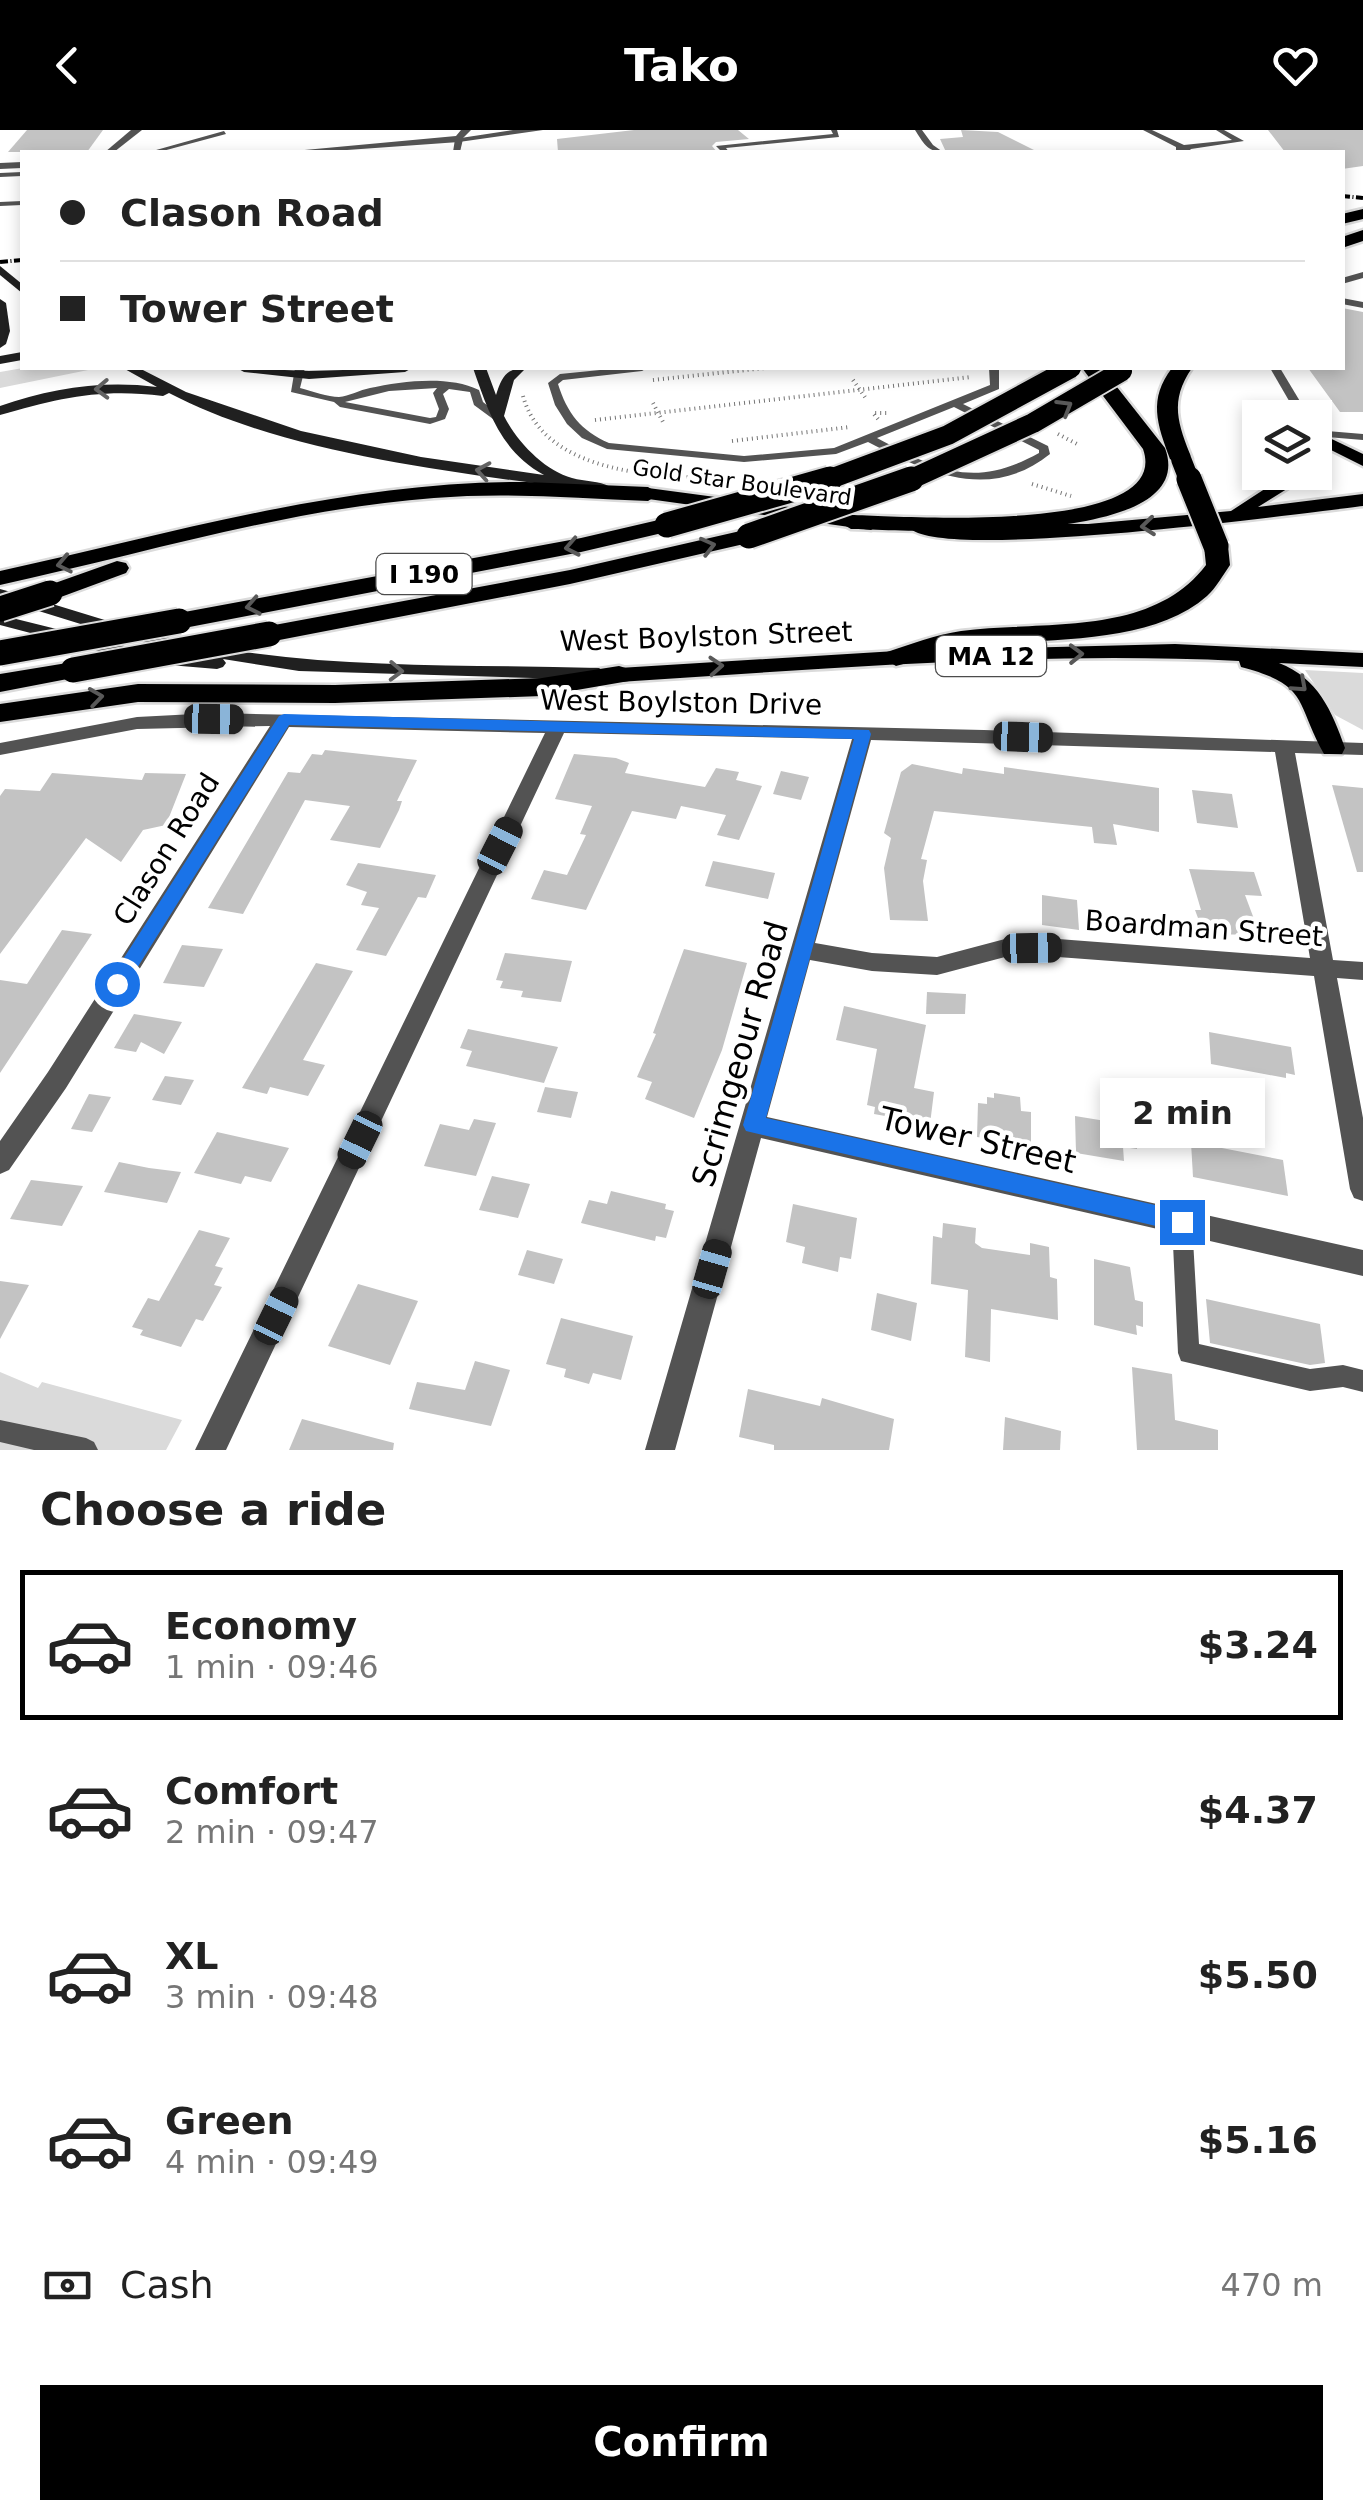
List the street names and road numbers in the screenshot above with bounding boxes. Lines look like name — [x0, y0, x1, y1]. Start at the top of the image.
street label: Gold Star Boulevard — [631, 455, 853, 510]
road number: I 190 — [376, 554, 472, 594]
street label: West Boylston Street — [559, 615, 853, 658]
road number: MA 12 — [936, 636, 1046, 676]
street label: West Boylston Drive — [540, 684, 822, 721]
street label: Clason Road — [107, 767, 226, 931]
street label: Boardman Street — [1084, 904, 1324, 953]
street label: Scrimgeour Road — [684, 917, 796, 1191]
street label: Tower Street — [875, 1099, 1080, 1181]

